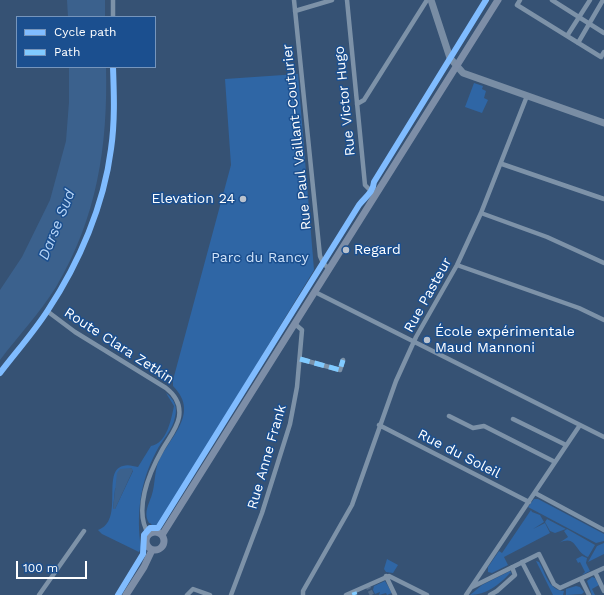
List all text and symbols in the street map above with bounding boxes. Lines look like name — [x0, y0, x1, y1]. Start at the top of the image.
legend — [16, 16, 156, 68]
text: Cycle path — [54, 25, 116, 39]
street label: Rue Paul Vaillant-Couturier — [279, 43, 315, 231]
text: Path — [54, 45, 80, 59]
street label: Rue Victor Hugo — [331, 45, 359, 157]
water label: Darse Sud — [35, 187, 79, 263]
place label: Elevation 24 — [151, 191, 235, 207]
marker: Elevation 24 — [238, 194, 248, 204]
place label: Regard — [354, 242, 401, 258]
marker: Regard — [341, 245, 351, 255]
park label: Parc du Rancy — [211, 250, 309, 266]
street label: Rue Pasteur — [401, 255, 455, 335]
street label: Route Clara Zetkin — [61, 304, 177, 388]
place label: École expérimentale Maud Mannoni — [435, 324, 575, 356]
marker: École expérimentale Maud Mannoni — [422, 335, 432, 345]
street label: Rue Anne Frank — [244, 403, 290, 511]
street label: Rue du Soleil — [415, 426, 503, 482]
scale bar — [18, 553, 89, 579]
text: 100 m — [23, 561, 58, 575]

